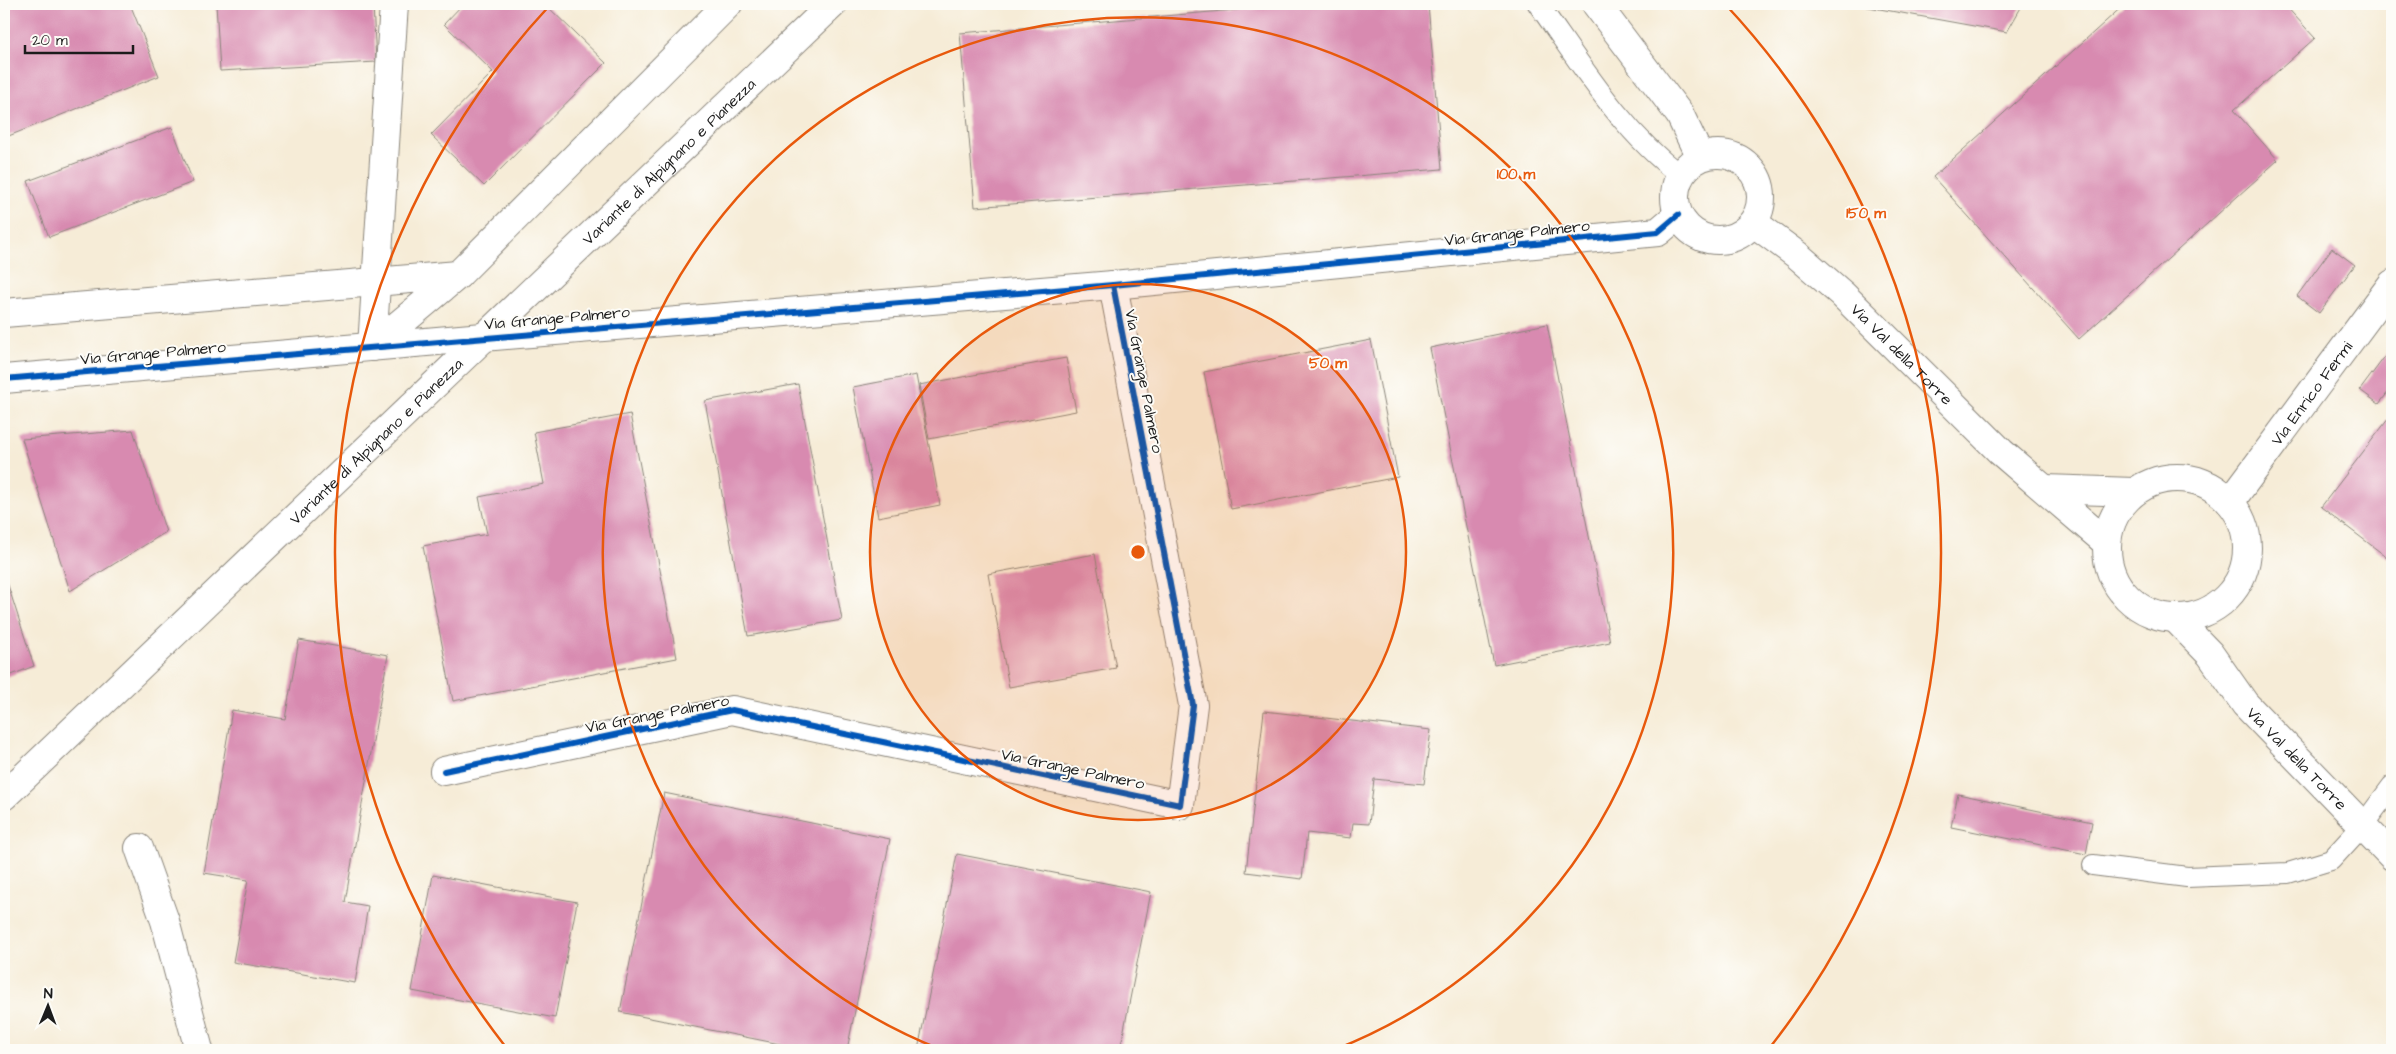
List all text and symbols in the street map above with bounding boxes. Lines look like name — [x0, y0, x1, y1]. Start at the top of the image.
scale bar — [25, 22, 132, 54]
text: 20 m — [32, 30, 68, 51]
street label: Variante di Alpignano e Pianezza — [578, 74, 761, 250]
text: 100 m — [1497, 164, 1536, 185]
text: 150 m — [1846, 203, 1886, 224]
street label: Via Grange Palmero — [1443, 214, 1591, 253]
street label: Via Val della Torre — [1846, 299, 1958, 410]
street label: Via Grange Palmero — [483, 301, 631, 336]
street label: Via Grange Palmero — [1118, 307, 1169, 455]
street label: Via Grange Palmero — [79, 336, 227, 371]
street label: Via Enrico Fermi — [2266, 336, 2358, 450]
street label: Variante di Alpignano e Pianezza — [285, 353, 468, 530]
text: 50 m — [1309, 353, 1347, 374]
centre of rings — [1129, 543, 1147, 561]
street label: Via Grange Palmero — [583, 689, 731, 740]
street label: Via Val della Torre — [2241, 702, 2352, 815]
street label: Via Grange Palmero — [999, 743, 1147, 796]
north arrow — [22, 982, 72, 1032]
text: N — [44, 984, 53, 1004]

